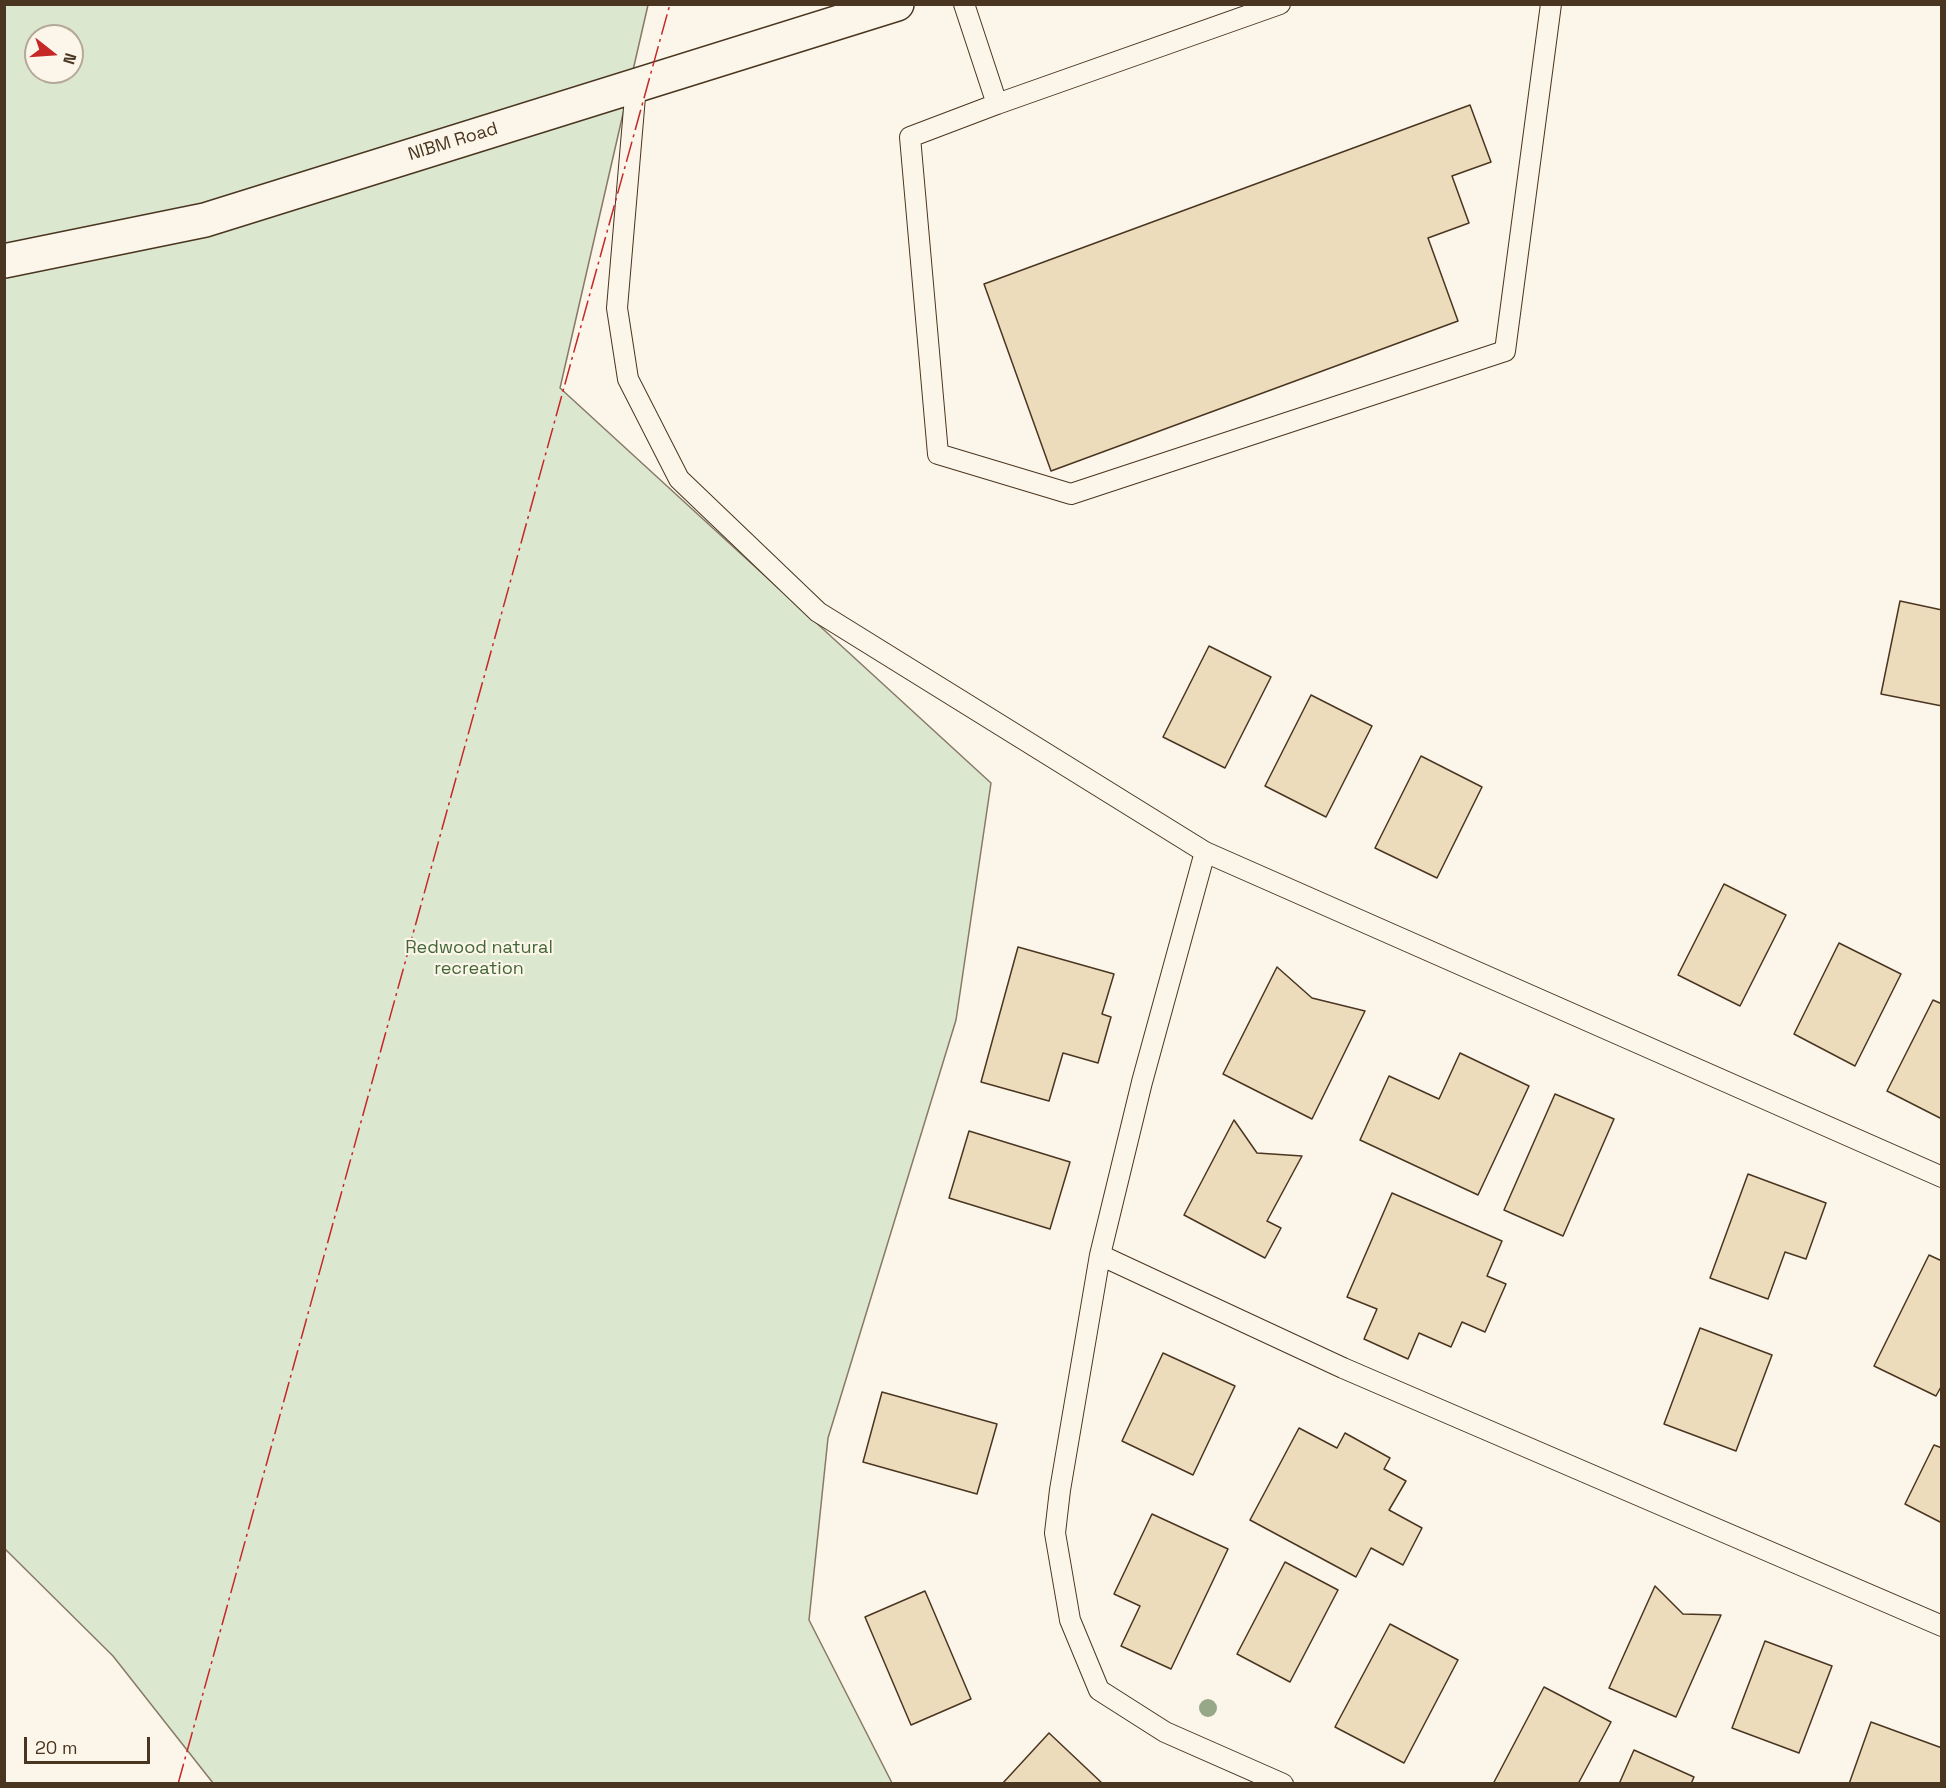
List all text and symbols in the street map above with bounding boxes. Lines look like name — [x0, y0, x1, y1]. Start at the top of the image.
north arrow — [24, 24, 84, 84]
text: N — [58, 51, 81, 67]
street label: NIBM Road — [406, 118, 500, 166]
park label: Redwood natural recreation — [405, 937, 553, 980]
scale bar — [27, 1725, 153, 1763]
text: 20 m — [35, 1736, 78, 1759]

